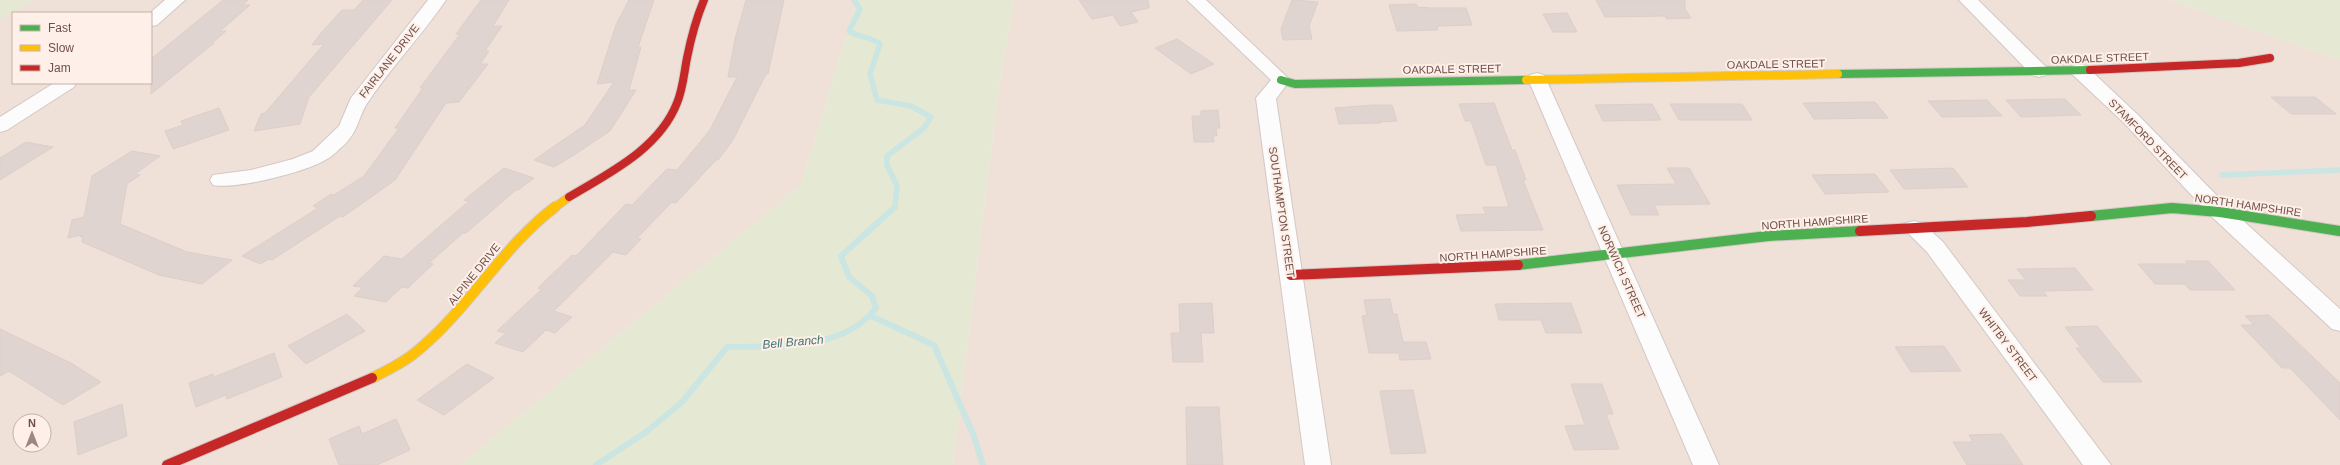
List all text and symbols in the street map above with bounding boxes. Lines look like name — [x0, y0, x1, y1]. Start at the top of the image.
legend — [12, 12, 152, 84]
text: Fast — [48, 21, 72, 35]
street label: FAIRLANE DRIVE — [357, 22, 421, 100]
text: Slow — [48, 41, 74, 55]
street label: OAKDALE STREET — [2051, 50, 2150, 66]
street label: OAKDALE STREET — [1727, 57, 1826, 71]
text: Jam — [48, 61, 71, 75]
street label: OAKDALE STREET — [1403, 62, 1502, 76]
street label: STAMFORD STREET — [2106, 96, 2190, 182]
street label: SOUTHAMPTON STREET — [1267, 146, 1297, 278]
street label: NORTH HAMPSHIRE — [2194, 192, 2302, 218]
street label: NORTH HAMPSHIRE — [1761, 212, 1869, 232]
street label: NORWICH STREET — [1596, 224, 1648, 320]
street label: ALPINE DRIVE — [445, 241, 503, 307]
street label: NORTH HAMPSHIRE — [1439, 244, 1547, 264]
street label: WHITBY STREET — [1976, 306, 2040, 384]
water label: Bell Branch — [762, 332, 824, 352]
north arrow — [12, 413, 52, 453]
text: N — [28, 417, 36, 429]

